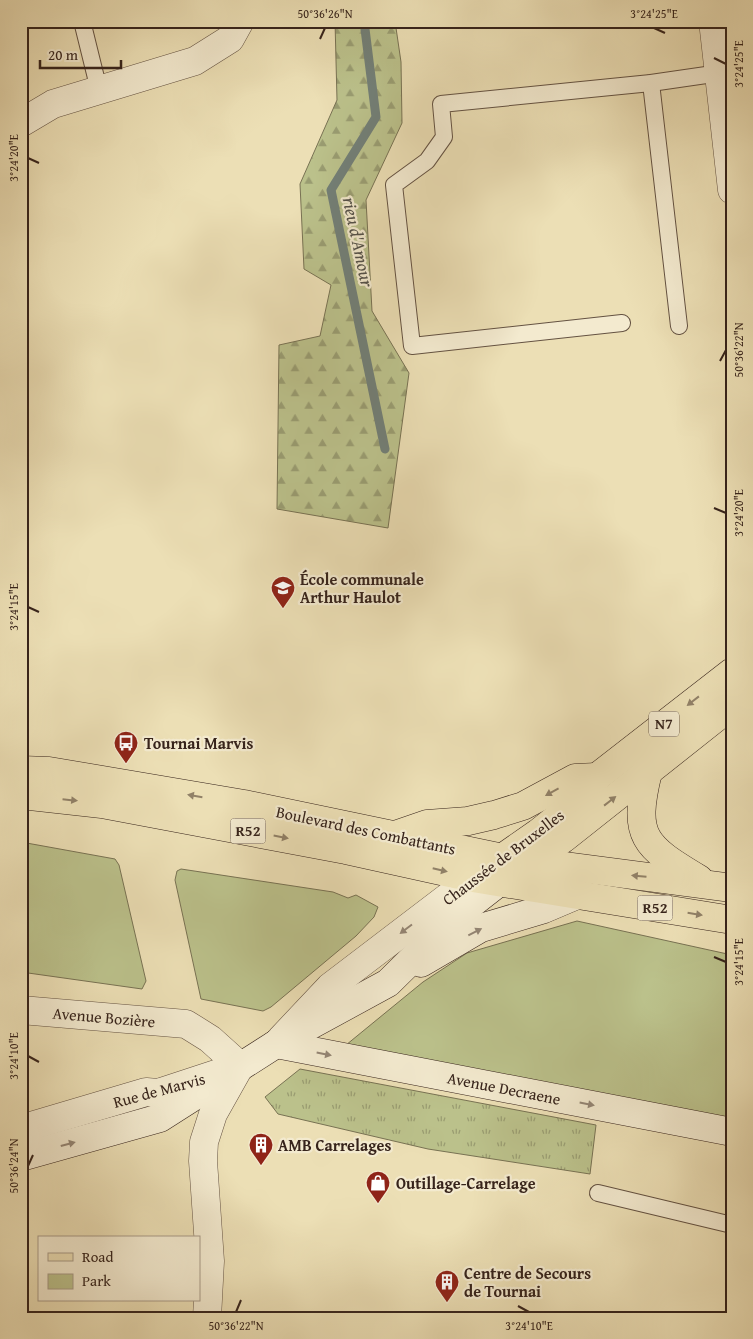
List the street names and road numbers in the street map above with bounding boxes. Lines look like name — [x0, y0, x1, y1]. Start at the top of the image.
road number: N7 — [649, 712, 679, 736]
street label: Boulevard des Combattants — [274, 799, 458, 861]
street label: Chaussée de Bruxelles — [437, 803, 569, 911]
road number: R52 — [230, 818, 266, 844]
road number: R52 — [638, 896, 672, 920]
street label: Avenue Bozière — [52, 1001, 156, 1033]
street label: Avenue Decraene — [445, 1065, 563, 1111]
street label: Rue de Marvis — [110, 1066, 208, 1114]

